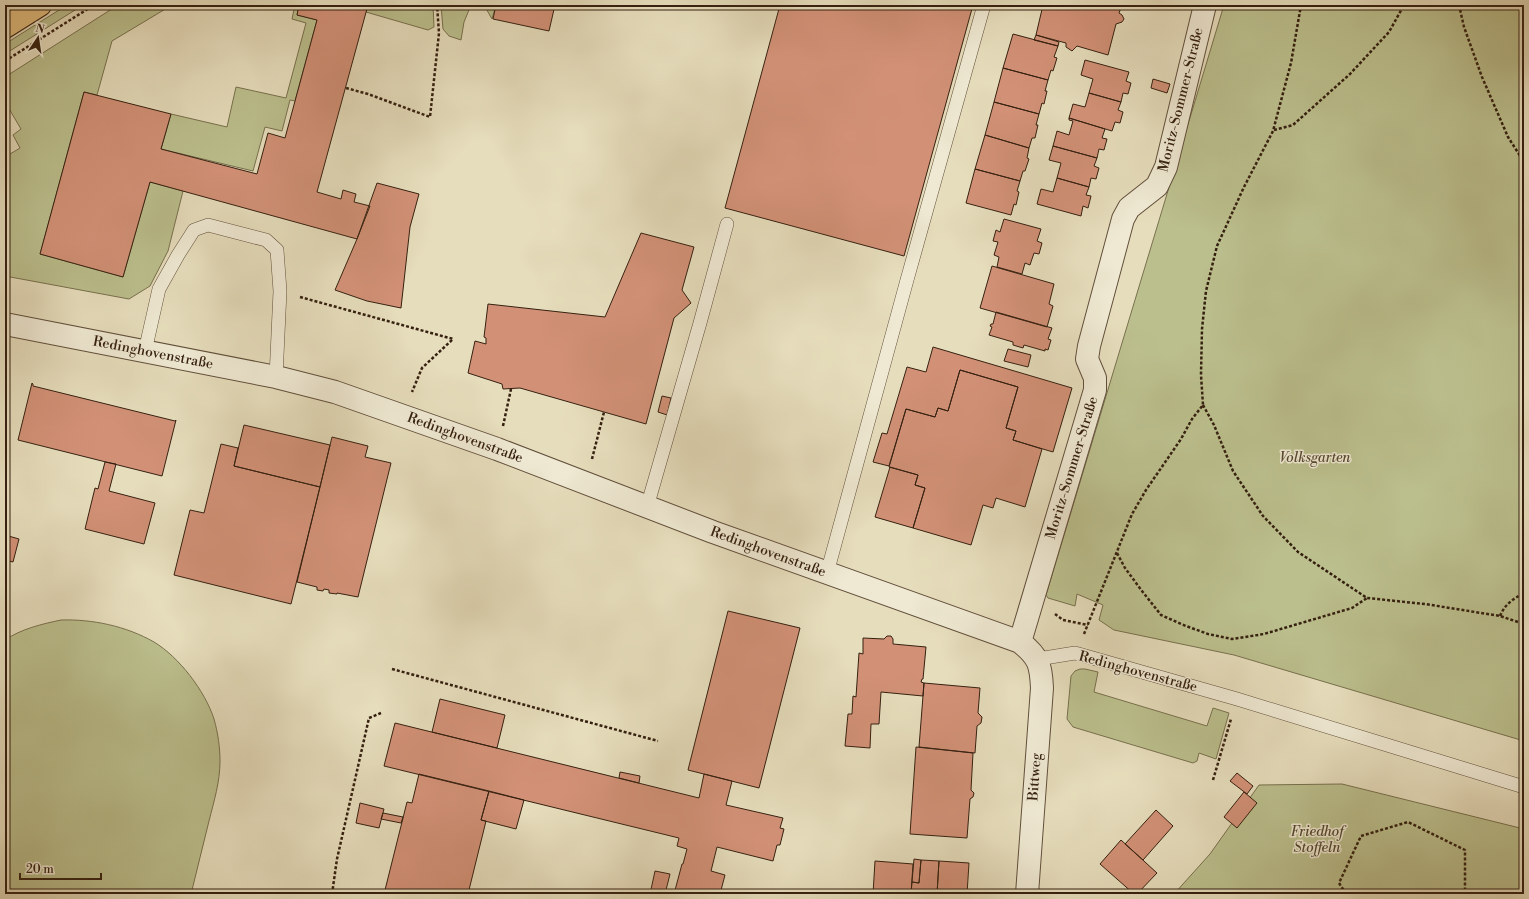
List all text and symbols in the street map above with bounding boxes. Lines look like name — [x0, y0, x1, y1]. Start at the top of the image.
north arrow — [18, 18, 58, 58]
text: N — [34, 21, 46, 37]
street label: Moritz-Sommer-Straße — [1154, 26, 1208, 174]
street label: Redinghovenstraße — [91, 333, 215, 373]
street label: Moritz-Sommer-Straße — [1042, 395, 1102, 541]
street label: Redinghovenstraße — [405, 409, 525, 467]
park label: Volksgarten — [1280, 449, 1351, 467]
street label: Redinghovenstraße — [708, 523, 828, 581]
street label: Redinghovenstraße — [1077, 648, 1199, 696]
street label: Bittweg — [1024, 752, 1046, 803]
park label: Friedhof Stoffeln — [1291, 823, 1347, 857]
scale bar — [20, 855, 101, 881]
text: 20 m — [26, 862, 54, 877]

